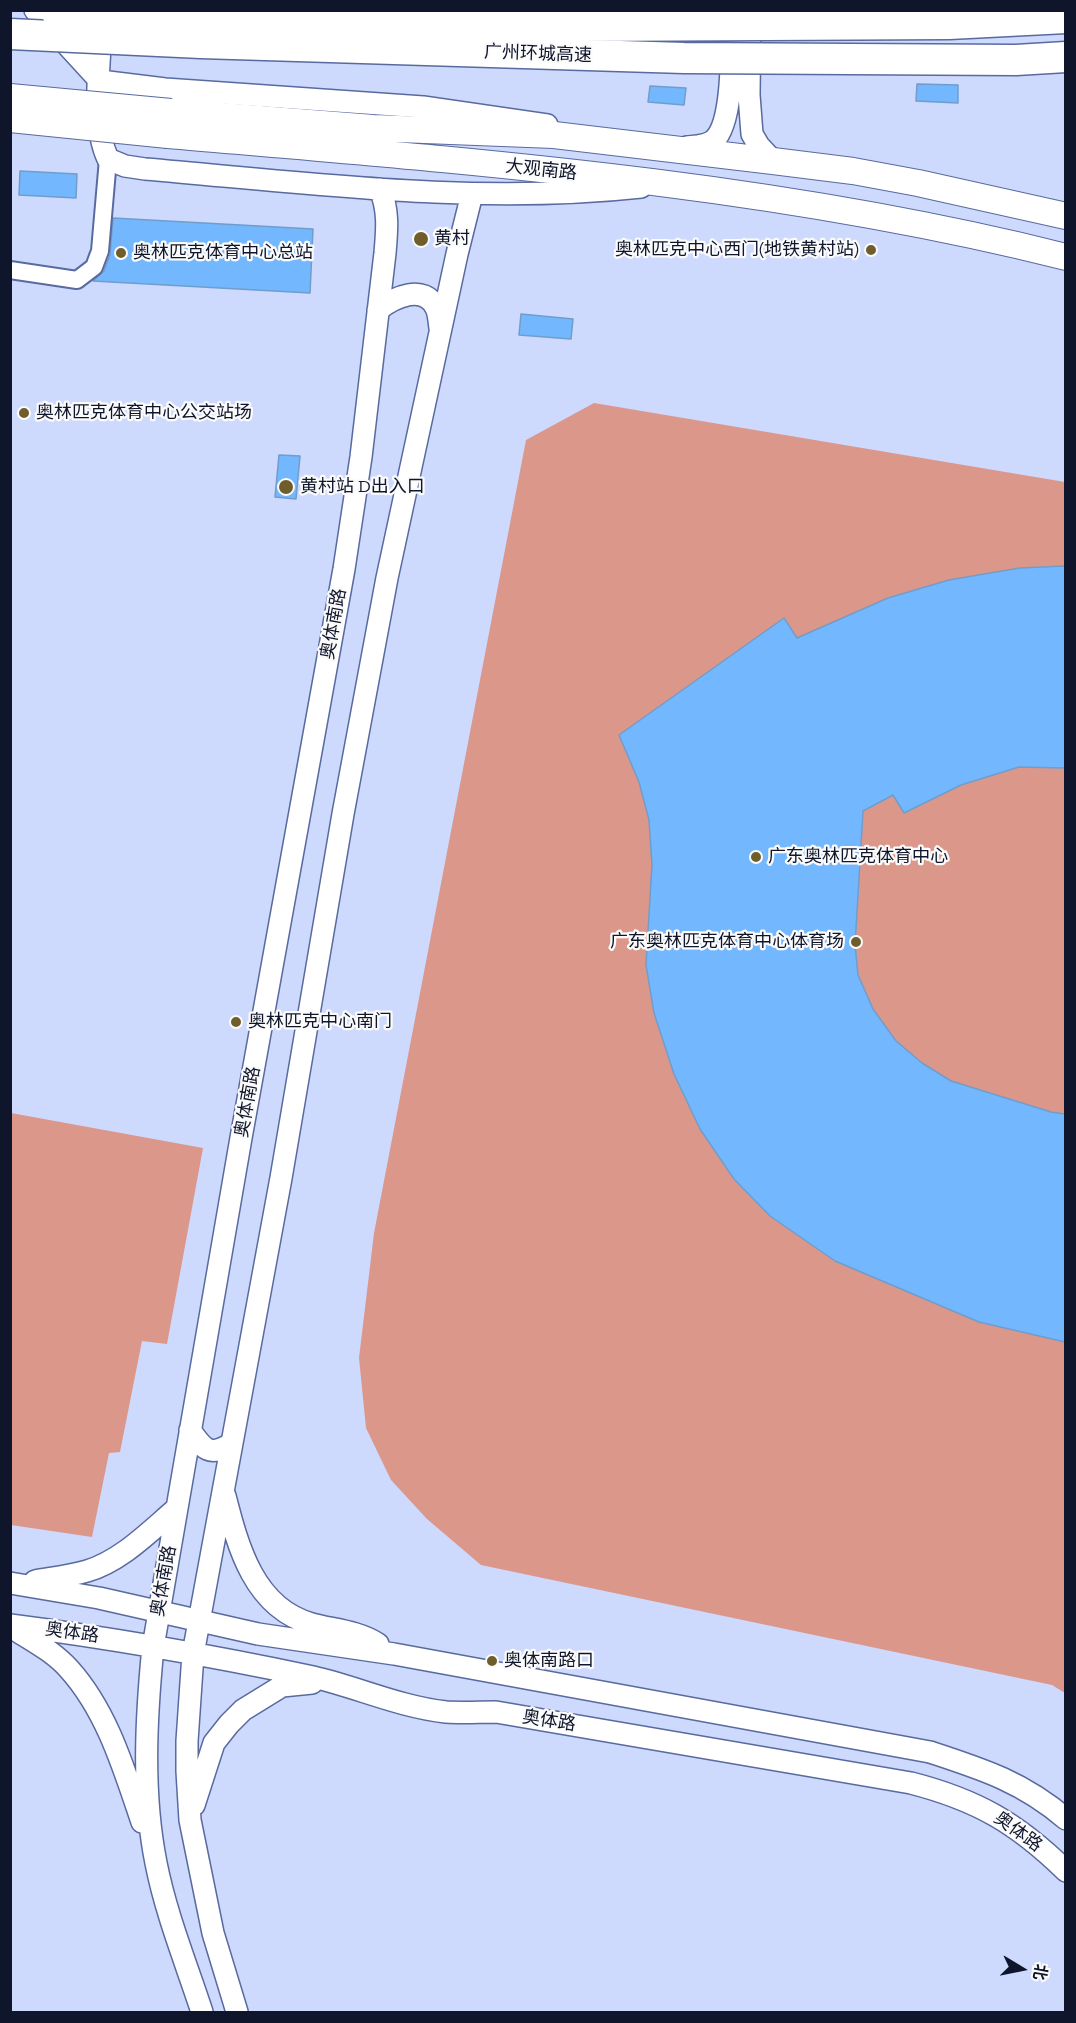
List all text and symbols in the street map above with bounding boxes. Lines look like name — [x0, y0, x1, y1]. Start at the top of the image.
street label: 广州环城高速 — [484, 41, 592, 67]
street label: 大观南路 — [504, 155, 578, 185]
place label: 黄村 — [434, 228, 470, 250]
marker: 黄村 — [412, 230, 430, 248]
place label: 奥林匹克中心西门(地铁黄村站) — [615, 239, 859, 261]
place label: 奥林匹克体育中心总站 — [133, 242, 313, 264]
marker: 奥林匹克中心西门(地铁黄村站) — [864, 243, 878, 257]
marker: 奥林匹克体育中心总站 — [114, 246, 128, 260]
place label: 奥林匹克体育中心公交站场 — [36, 402, 252, 424]
marker: 奥林匹克体育中心公交站场 — [17, 406, 31, 420]
place label: 黄村站 D出入口 — [300, 476, 425, 498]
marker: 黄村站 D出入口 — [277, 478, 295, 496]
street label: 奥体南路 — [317, 587, 351, 661]
place label: 广东奥林匹克体育中心 — [768, 846, 948, 868]
marker: 广东奥林匹克体育中心 — [749, 850, 763, 864]
place label: 广东奥林匹克体育中心体育场 — [610, 931, 844, 953]
marker: 广东奥林匹克体育中心体育场 — [849, 935, 863, 949]
place label: 奥林匹克中心南门 — [248, 1011, 392, 1033]
marker: 奥林匹克中心南门 — [229, 1015, 243, 1029]
street label: 奥体南路 — [231, 1065, 265, 1139]
street label: 奥体南路 — [147, 1544, 181, 1618]
street label: 奥体路 — [44, 1619, 100, 1647]
place label: 奥体南路口 — [504, 1650, 594, 1672]
marker: 奥体南路口 — [485, 1654, 499, 1668]
street label: 奥体路 — [521, 1706, 577, 1736]
street label: 奥体路 — [990, 1807, 1046, 1857]
north arrow — [992, 1939, 1052, 1999]
text: 北 — [1029, 1963, 1051, 1982]

